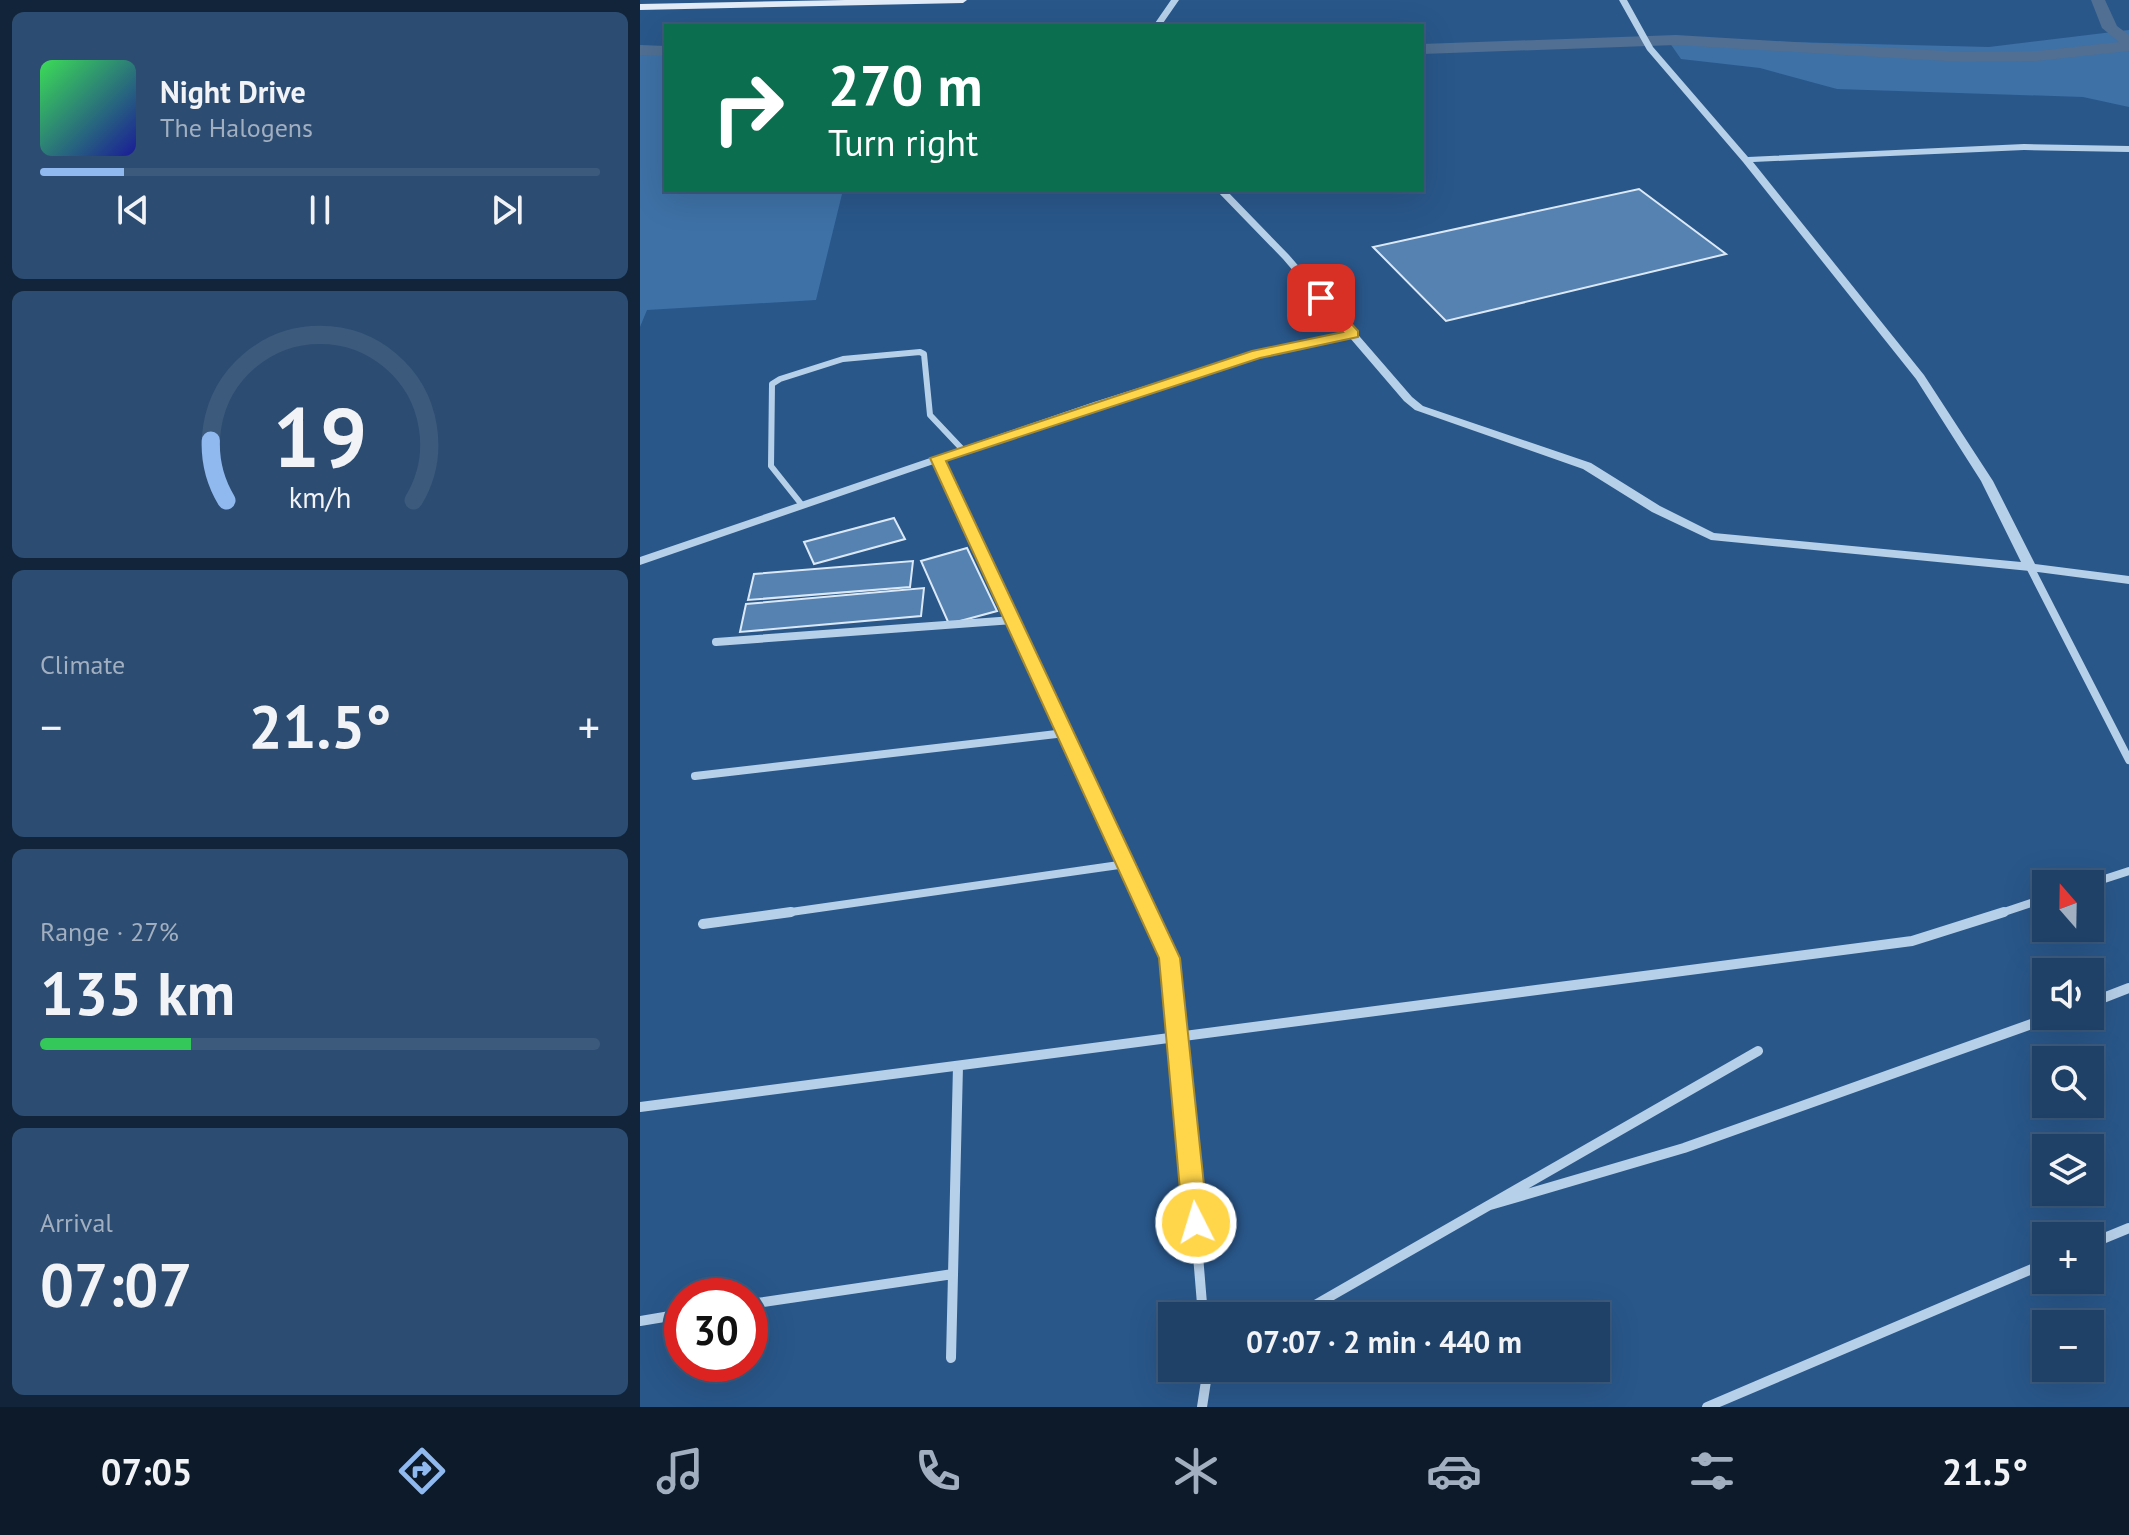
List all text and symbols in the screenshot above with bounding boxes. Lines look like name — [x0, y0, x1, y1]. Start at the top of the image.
text: 270 m — [828, 49, 983, 121]
icon: right — [696, 56, 800, 160]
text: Night Drive — [160, 72, 306, 111]
text: The Halogens — [160, 111, 313, 144]
text: Turn right — [828, 119, 978, 166]
icon: previous — [111, 188, 155, 232]
icon: pause — [298, 188, 342, 232]
icon: next — [485, 188, 529, 232]
pin — [1287, 264, 1355, 332]
icon: arrive — [1299, 276, 1343, 320]
text: 19 — [273, 381, 367, 489]
text: km/h — [289, 479, 351, 516]
text: Climate — [40, 648, 125, 681]
text: 21.5° — [248, 687, 392, 765]
text: − — [40, 698, 62, 755]
text: + — [578, 698, 600, 755]
north arrow — [2032, 870, 2104, 942]
map controls — [2032, 870, 2104, 1382]
text: Range · 27% — [40, 915, 179, 948]
text: 135 km — [40, 954, 235, 1032]
button: sound — [2032, 958, 2104, 1030]
button: search — [2032, 1046, 2104, 1118]
button: layers — [2032, 1134, 2104, 1206]
position arrow — [1154, 1181, 1238, 1265]
text: Arrival — [40, 1206, 113, 1239]
button: + — [2032, 1222, 2104, 1294]
text: 07:07 — [40, 1245, 192, 1323]
speed limit sign: 30 — [664, 1278, 768, 1382]
button: − — [2032, 1310, 2104, 1382]
text: 07:07 · 2 min · 440 m — [1246, 1322, 1522, 1361]
icon: directions — [394, 1443, 450, 1499]
icon: music — [652, 1443, 708, 1499]
icon: phone — [910, 1443, 966, 1499]
icon: climate — [1168, 1443, 1224, 1499]
icon: car — [1426, 1443, 1482, 1499]
icon: filters — [1684, 1443, 1740, 1499]
text: 07:05 — [101, 1448, 192, 1495]
text: 21.5° — [1942, 1448, 2028, 1495]

